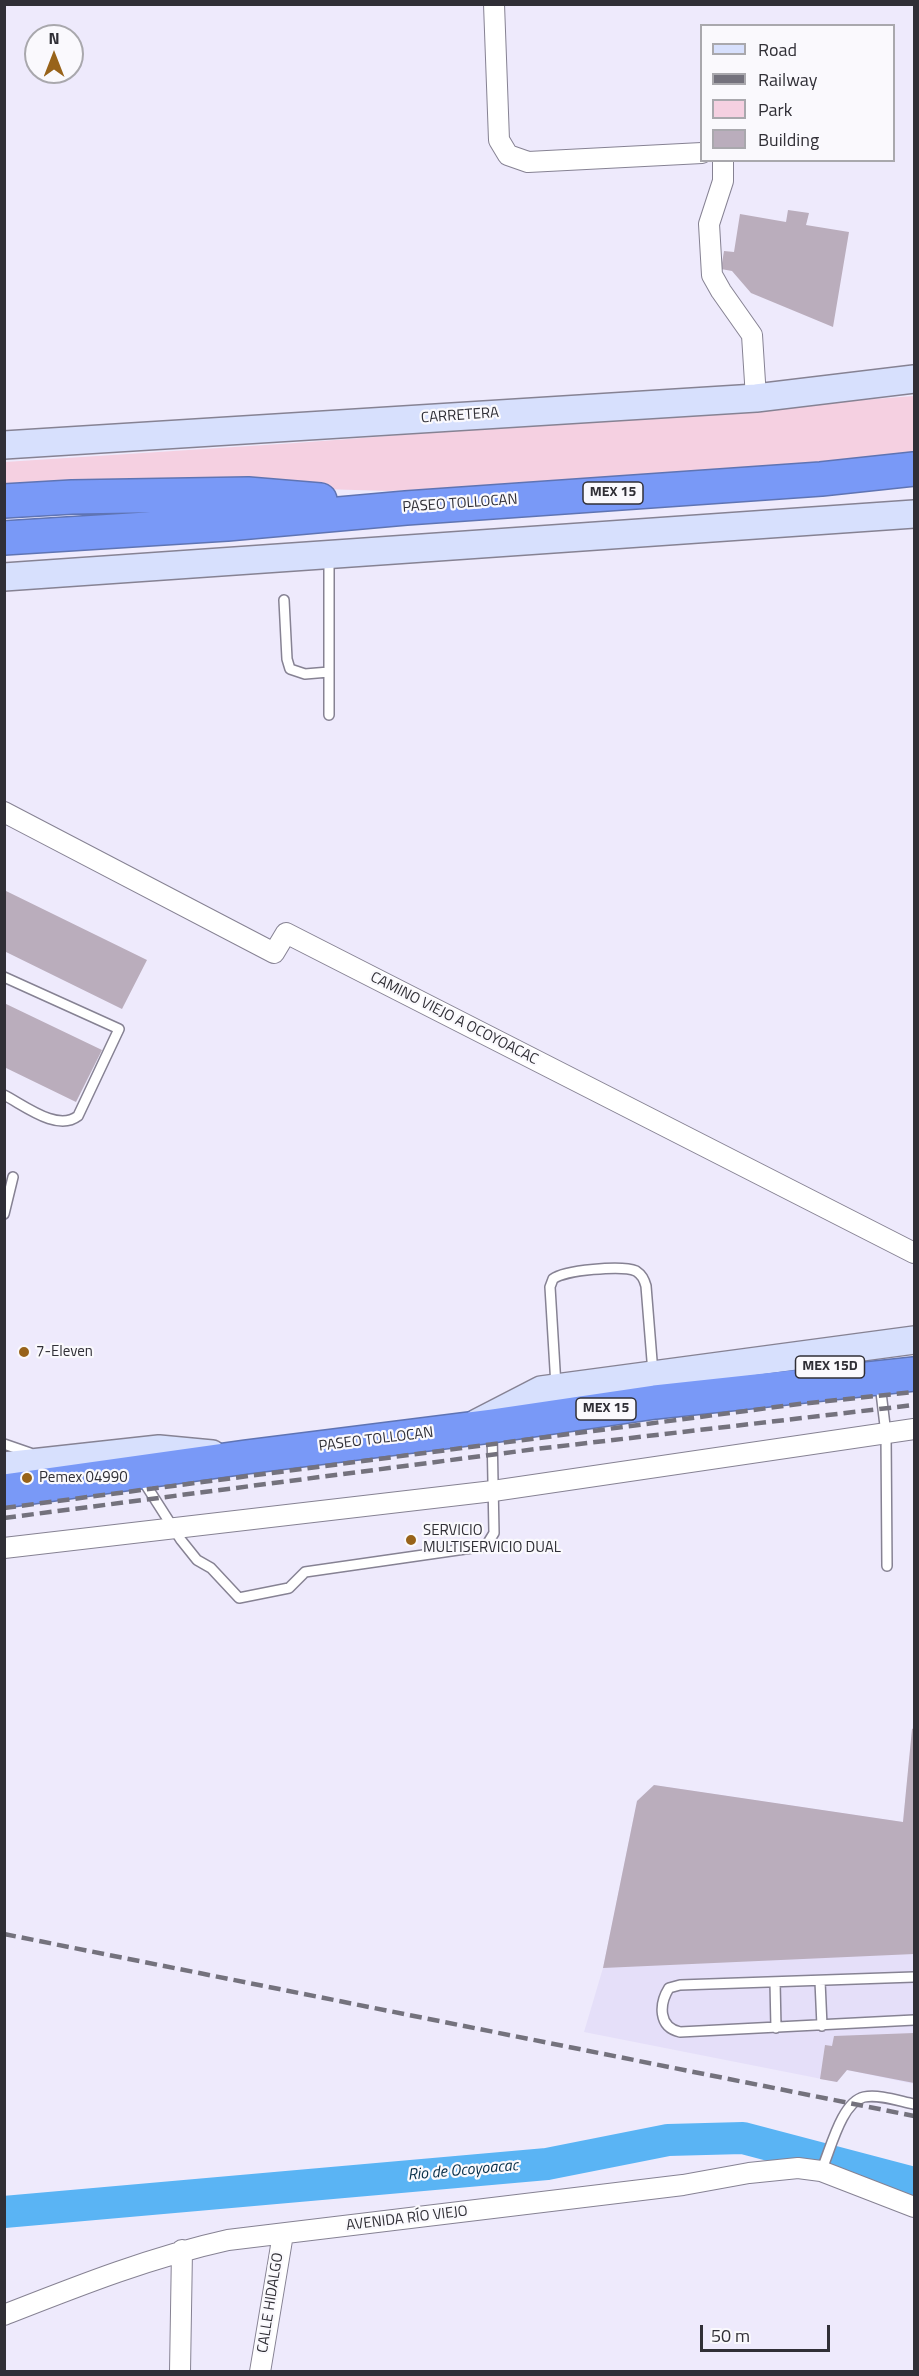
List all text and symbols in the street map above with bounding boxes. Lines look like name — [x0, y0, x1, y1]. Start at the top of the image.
north arrow — [24, 24, 84, 84]
legend — [700, 24, 895, 162]
text: N — [48, 26, 60, 50]
text: Road — [758, 36, 797, 63]
text: Railway — [758, 66, 817, 93]
text: Park — [758, 96, 792, 123]
text: Building — [758, 126, 819, 153]
street label: CARRETERA — [420, 404, 500, 428]
road number: MEX 15 — [583, 482, 643, 504]
street label: PASEO TOLLOCAN — [402, 491, 518, 517]
street label: CAMINO VIEJO A OCOYOACAC — [367, 969, 541, 1069]
place label: 7-Eleven — [36, 1343, 93, 1361]
marker: 7-Eleven — [17, 1345, 31, 1359]
road number: MEX 15D — [796, 1356, 864, 1378]
road number: MEX 15 — [576, 1398, 636, 1420]
street label: PASEO TOLLOCAN — [318, 1424, 434, 1456]
place label: Pemex 04990 — [39, 1469, 128, 1487]
marker: Pemex 04990 — [20, 1471, 34, 1485]
place label: SERVICIO MULTISERVICIO DUAL — [423, 1522, 561, 1557]
marker: SERVICIO MULTISERVICIO DUAL — [404, 1533, 418, 1547]
water label: Rio de Ocoyoacac — [407, 2157, 519, 2185]
street label: AVENIDA RÍO VIEJO — [345, 2203, 469, 2235]
street label: CALLE HIDALGO — [254, 2252, 288, 2354]
scale bar — [703, 2313, 834, 2351]
text: 50 m — [711, 2322, 750, 2349]

